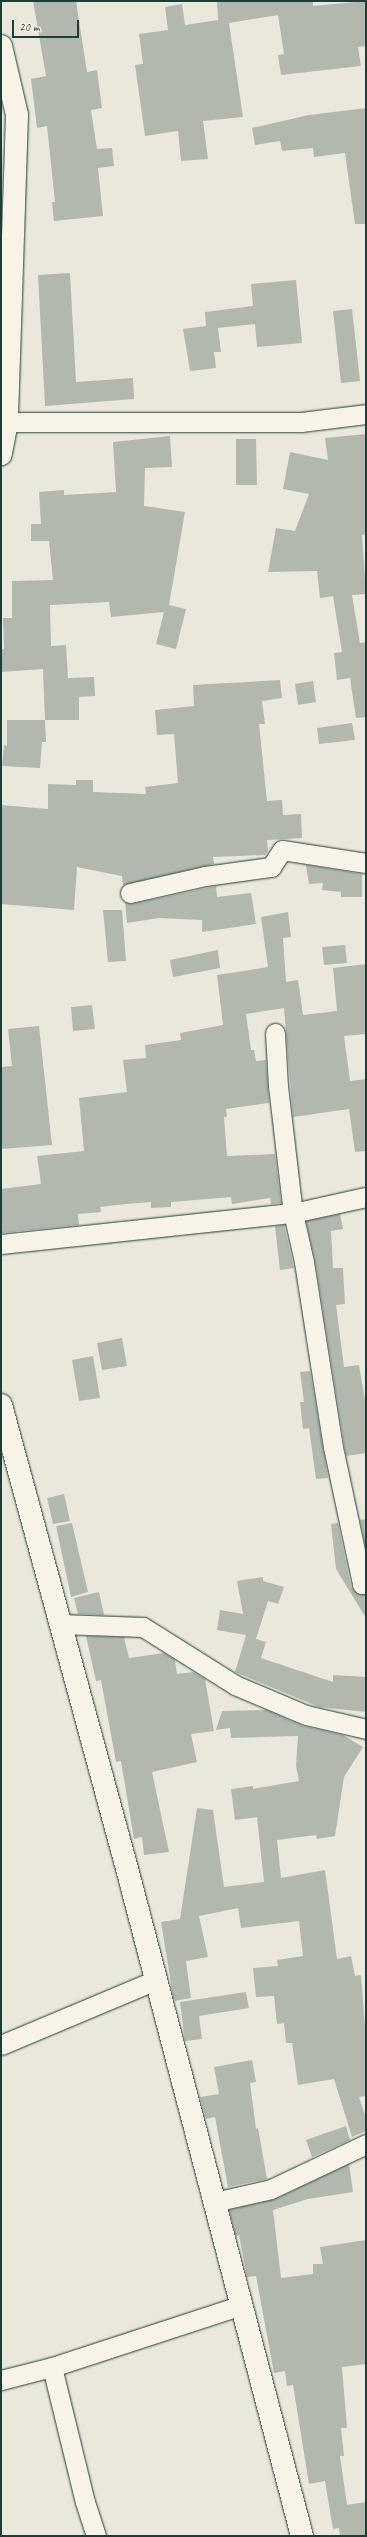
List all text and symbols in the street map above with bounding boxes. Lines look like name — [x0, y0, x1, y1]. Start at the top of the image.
scale bar — [14, 12, 81, 38]
text: 20 m — [19, 19, 39, 35]

